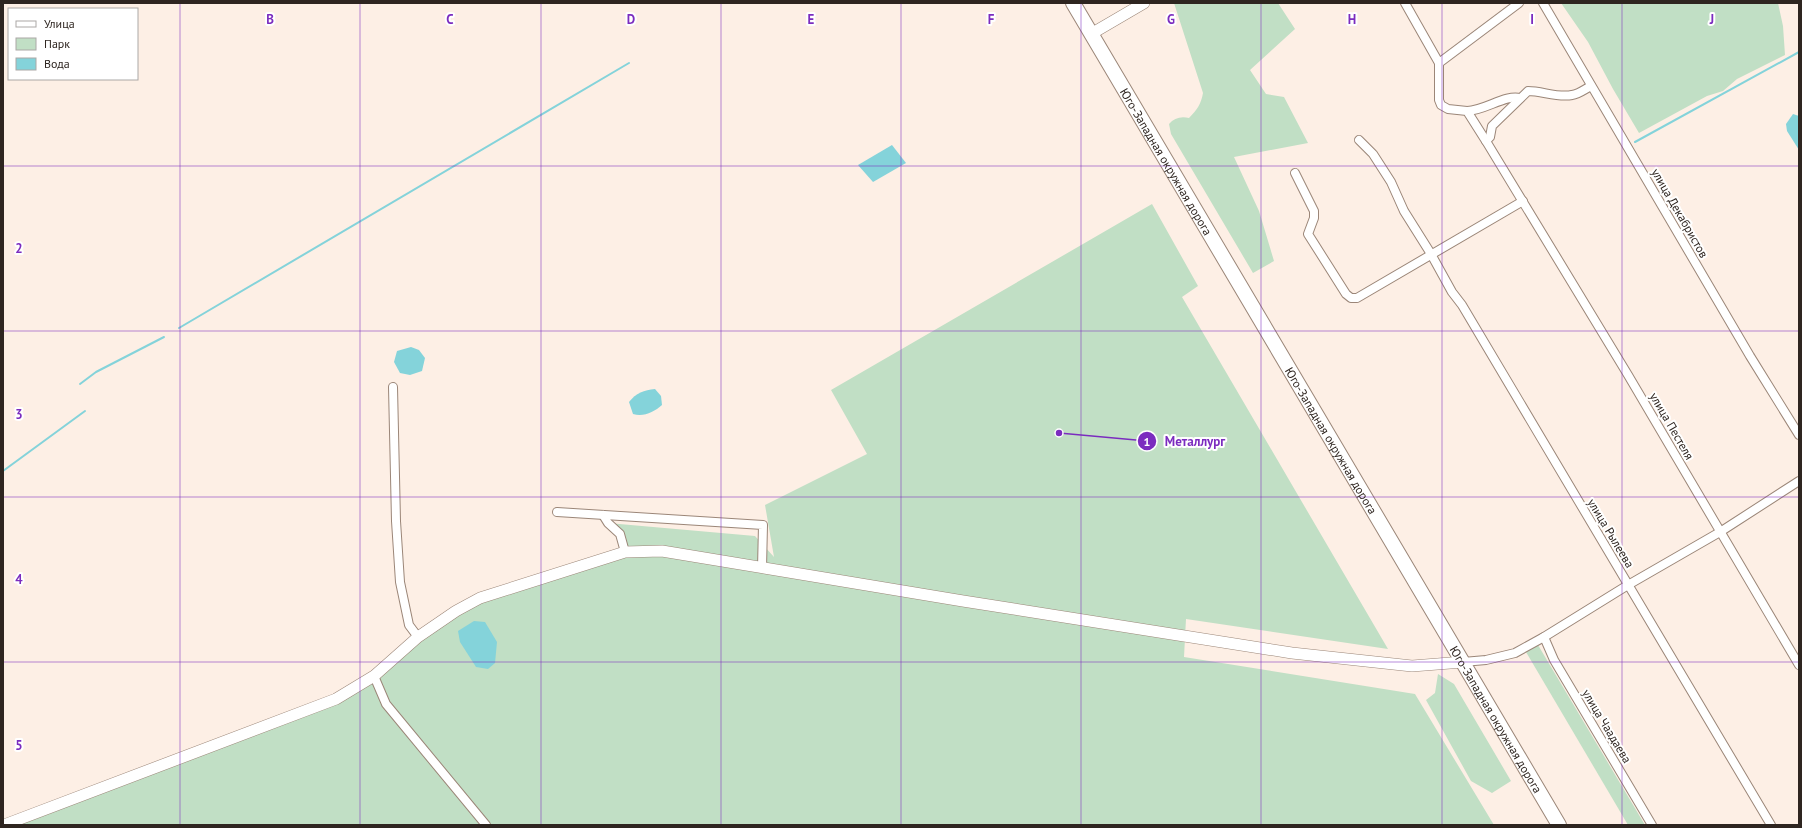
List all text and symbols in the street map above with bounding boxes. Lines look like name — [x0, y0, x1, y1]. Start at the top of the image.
legend — [8, 8, 138, 80]
text: B — [266, 11, 274, 28]
text: C — [446, 11, 454, 28]
text: D — [627, 11, 635, 28]
text: E — [808, 11, 815, 28]
text: F — [988, 11, 995, 28]
text: G — [1167, 11, 1175, 28]
text: H — [1348, 11, 1356, 28]
text: I — [1530, 11, 1534, 28]
text: J — [1709, 11, 1714, 28]
text: Улица — [44, 16, 75, 31]
text: Парк — [44, 36, 70, 51]
text: Вода — [44, 56, 70, 71]
street label: Юго-Западная окружная дорога — [1117, 85, 1216, 238]
street label: улица Декабристов — [1648, 166, 1712, 260]
text: 2 — [15, 240, 23, 257]
street label: Юго-Западная окружная дорога — [1282, 364, 1381, 516]
street label: улица Пестеля — [1647, 390, 1697, 462]
text: 3 — [15, 406, 23, 423]
callout: Металлург — [1137, 429, 1233, 454]
text: Металлург — [1165, 433, 1225, 450]
text: 1 — [1144, 434, 1150, 449]
street label: улица Рылеева — [1584, 496, 1638, 570]
text: 4 — [15, 571, 23, 588]
street label: Юго-Западная окружная дорога — [1447, 643, 1546, 795]
street label: улица Чаадаева — [1579, 686, 1635, 766]
text: 5 — [15, 737, 23, 754]

